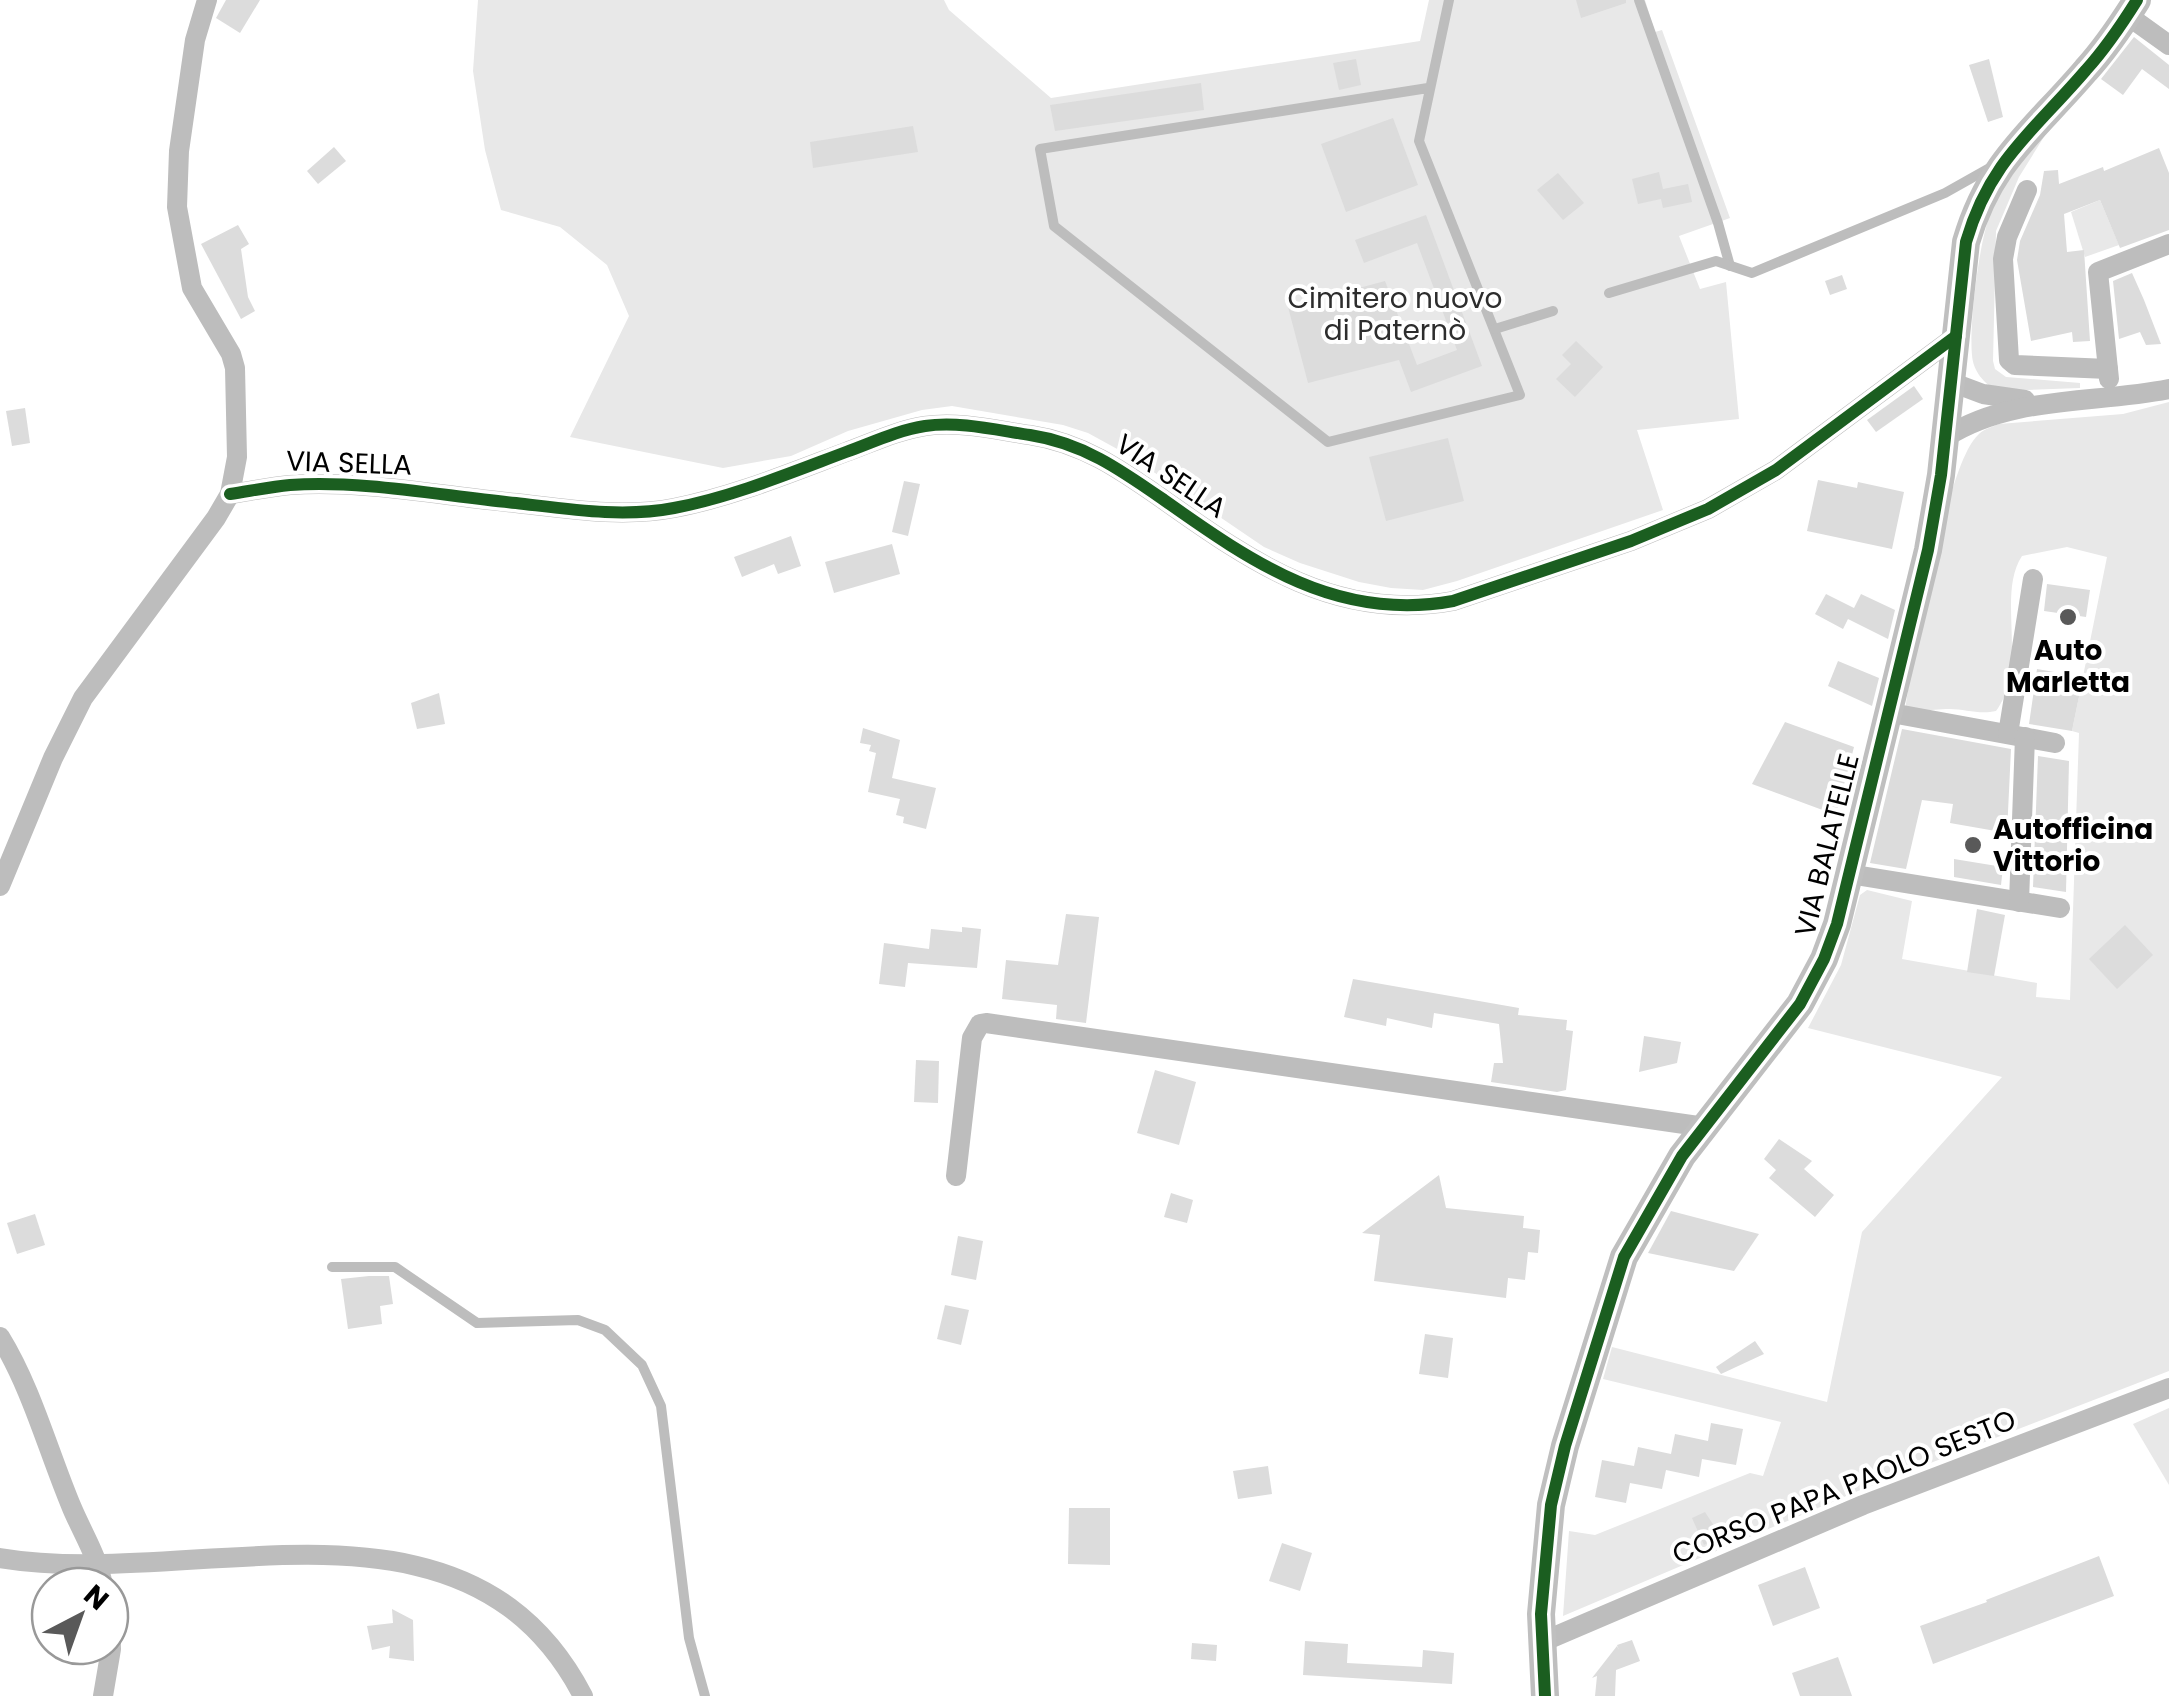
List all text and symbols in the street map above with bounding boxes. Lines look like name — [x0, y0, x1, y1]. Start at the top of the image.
park label: Cimitero nuovo di Paternò — [1287, 279, 1503, 350]
street label: VIA SELLA — [1108, 425, 1234, 527]
street label: VIA SELLA — [285, 441, 413, 485]
marker: Auto Marletta — [2057, 606, 2079, 628]
place label: Auto Marletta — [2006, 631, 2130, 702]
street label: VIA BALATELLE — [1785, 749, 1869, 941]
place label: Autofficina Vittorio — [1993, 810, 2153, 881]
marker: Autofficina Vittorio — [1962, 834, 1984, 856]
street label: CORSO PAPA PAOLO SESTO — [1666, 1400, 2022, 1574]
north arrow — [30, 1566, 130, 1666]
text: N — [75, 1576, 117, 1619]

